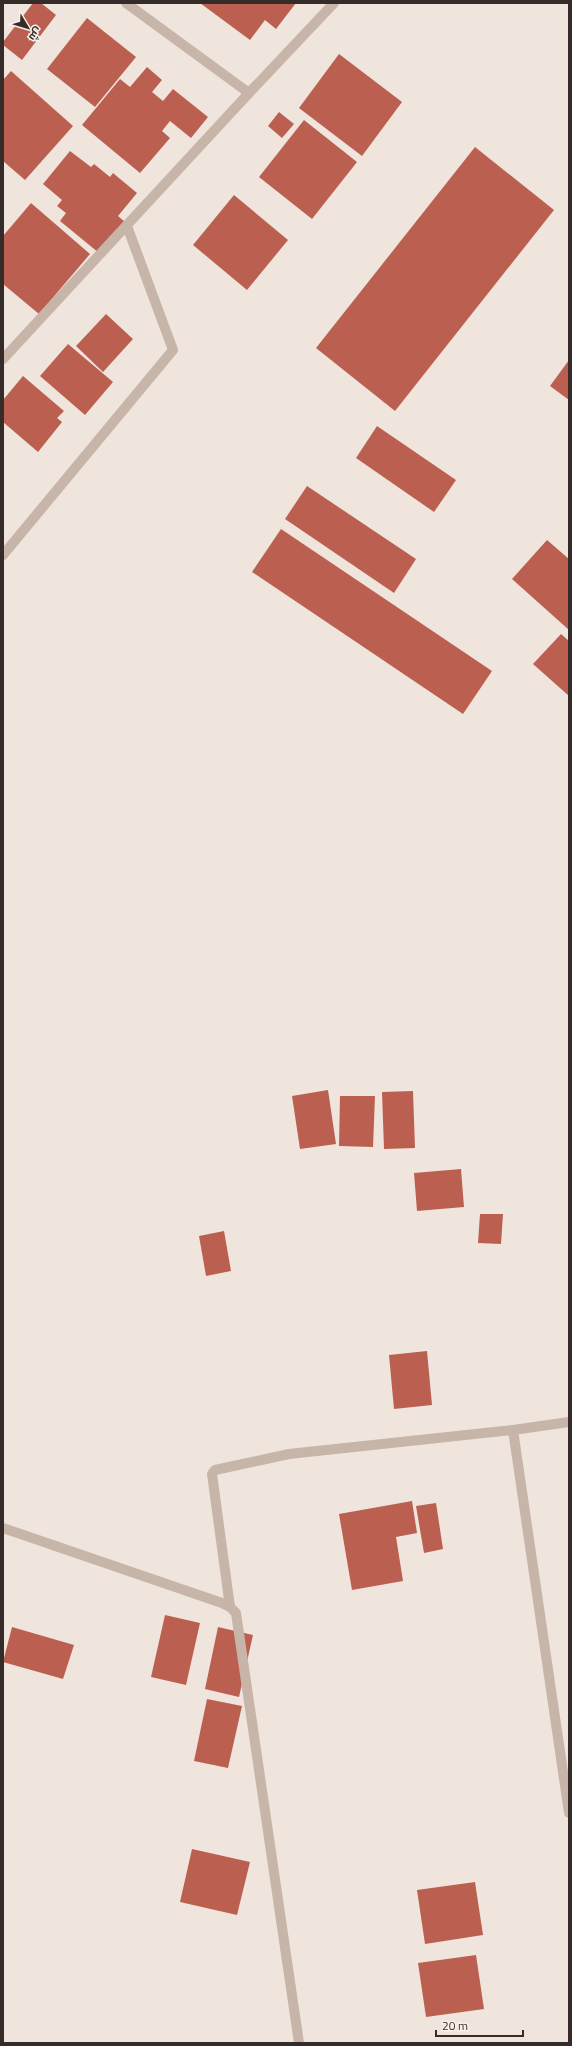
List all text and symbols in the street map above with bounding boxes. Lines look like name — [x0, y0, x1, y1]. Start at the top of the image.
north arrow — [8, 8, 48, 48]
text: ش — [25, 24, 47, 45]
scale bar — [436, 2012, 523, 2038]
text: 20 m — [442, 2016, 468, 2035]

